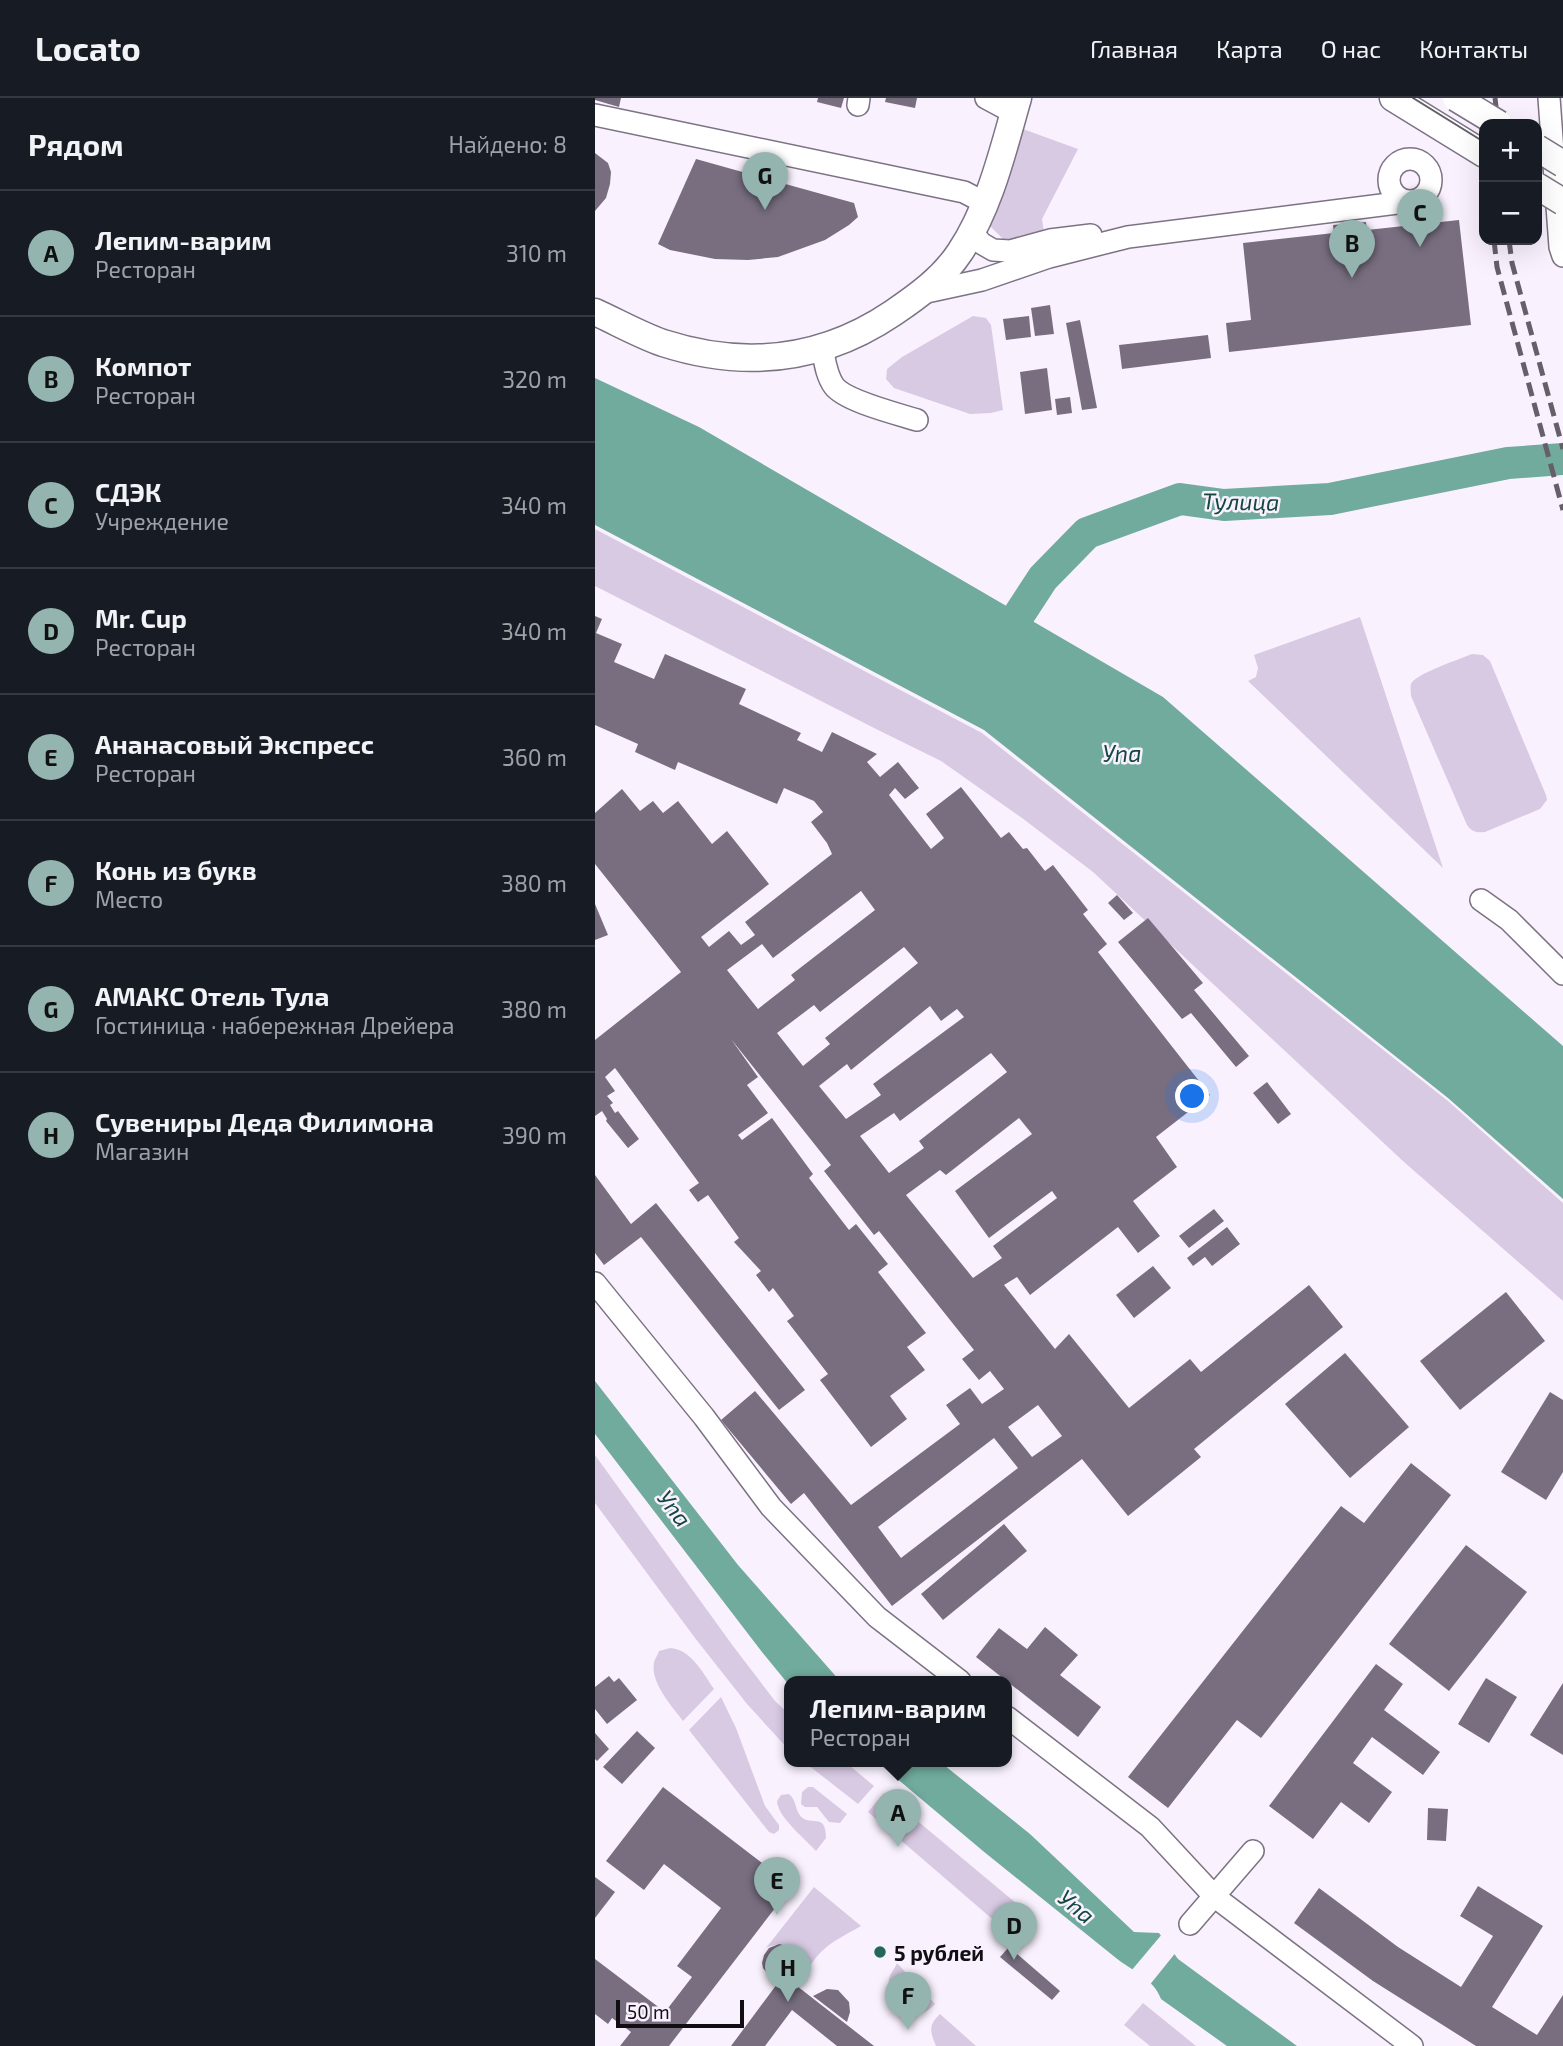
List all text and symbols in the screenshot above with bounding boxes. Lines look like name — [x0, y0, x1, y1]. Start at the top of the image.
text: Locato — [35, 28, 141, 68]
text: Главная — [1090, 34, 1178, 63]
text: Карта — [1216, 34, 1283, 63]
text: О нас — [1321, 34, 1381, 63]
text: Контакты — [1419, 34, 1528, 63]
map controls — [1479, 119, 1542, 245]
button: + — [1479, 119, 1542, 182]
text: Рядом — [28, 126, 124, 162]
text: Найдено: 8 — [449, 130, 567, 158]
pin: G — [742, 152, 788, 210]
button: − — [1479, 182, 1542, 245]
pin: C — [1397, 189, 1443, 247]
pin: B — [1329, 220, 1375, 278]
text: Лепим-варим — [95, 224, 272, 255]
text: A — [43, 239, 59, 267]
text: 310 m — [506, 239, 567, 267]
text: Ресторан — [95, 255, 196, 283]
text: Компот — [95, 350, 191, 381]
text: B — [44, 365, 58, 393]
text: 320 m — [502, 365, 567, 393]
text: Ресторан — [95, 381, 196, 409]
text: СДЭК — [95, 476, 162, 507]
water label: Тулица — [1202, 486, 1280, 516]
text: C — [44, 491, 58, 519]
text: 340 m — [501, 491, 567, 519]
text: Учреждение — [95, 507, 229, 535]
text: Mr. Cup — [95, 602, 187, 633]
text: D — [43, 617, 59, 645]
text: 340 m — [501, 617, 567, 645]
text: Ресторан — [95, 633, 196, 661]
text: Ананасовый Экспресс — [95, 728, 374, 759]
water label: Упа — [1103, 739, 1141, 767]
text: E — [44, 743, 58, 771]
text: 360 m — [502, 743, 567, 771]
text: Ресторан — [95, 759, 196, 787]
text: Конь из букв — [95, 854, 257, 885]
text: F — [45, 869, 57, 897]
text: 380 m — [501, 869, 567, 897]
text: Место — [95, 885, 163, 913]
text: АМАКС Отель Тула — [95, 980, 329, 1011]
text: G — [44, 995, 58, 1023]
text: 380 m — [501, 995, 567, 1023]
text: Гостиница · набережная Дрейера — [95, 1011, 454, 1039]
your location — [1175, 1079, 1209, 1113]
text: Сувениры Деда Филимона — [95, 1106, 434, 1137]
text: H — [43, 1121, 59, 1149]
text: 390 m — [502, 1121, 567, 1149]
text: Магазин — [95, 1137, 189, 1165]
water label: Упа — [652, 1484, 698, 1532]
popup — [784, 1676, 1012, 1767]
text: Лепим-варим — [810, 1692, 986, 1723]
text: Ресторан — [810, 1723, 911, 1751]
pin: A — [875, 1789, 921, 1847]
pin: E — [754, 1857, 800, 1915]
water label: Упа — [1053, 1883, 1101, 1929]
pin: D — [991, 1902, 1037, 1960]
place label: 5 рублей — [894, 1940, 984, 1965]
pin: H — [765, 1944, 811, 2002]
marker: 5 рублей — [872, 1944, 888, 1960]
pin: F — [885, 1972, 931, 2030]
scale bar — [616, 1997, 744, 2029]
text: 50 m — [627, 2000, 670, 2023]

